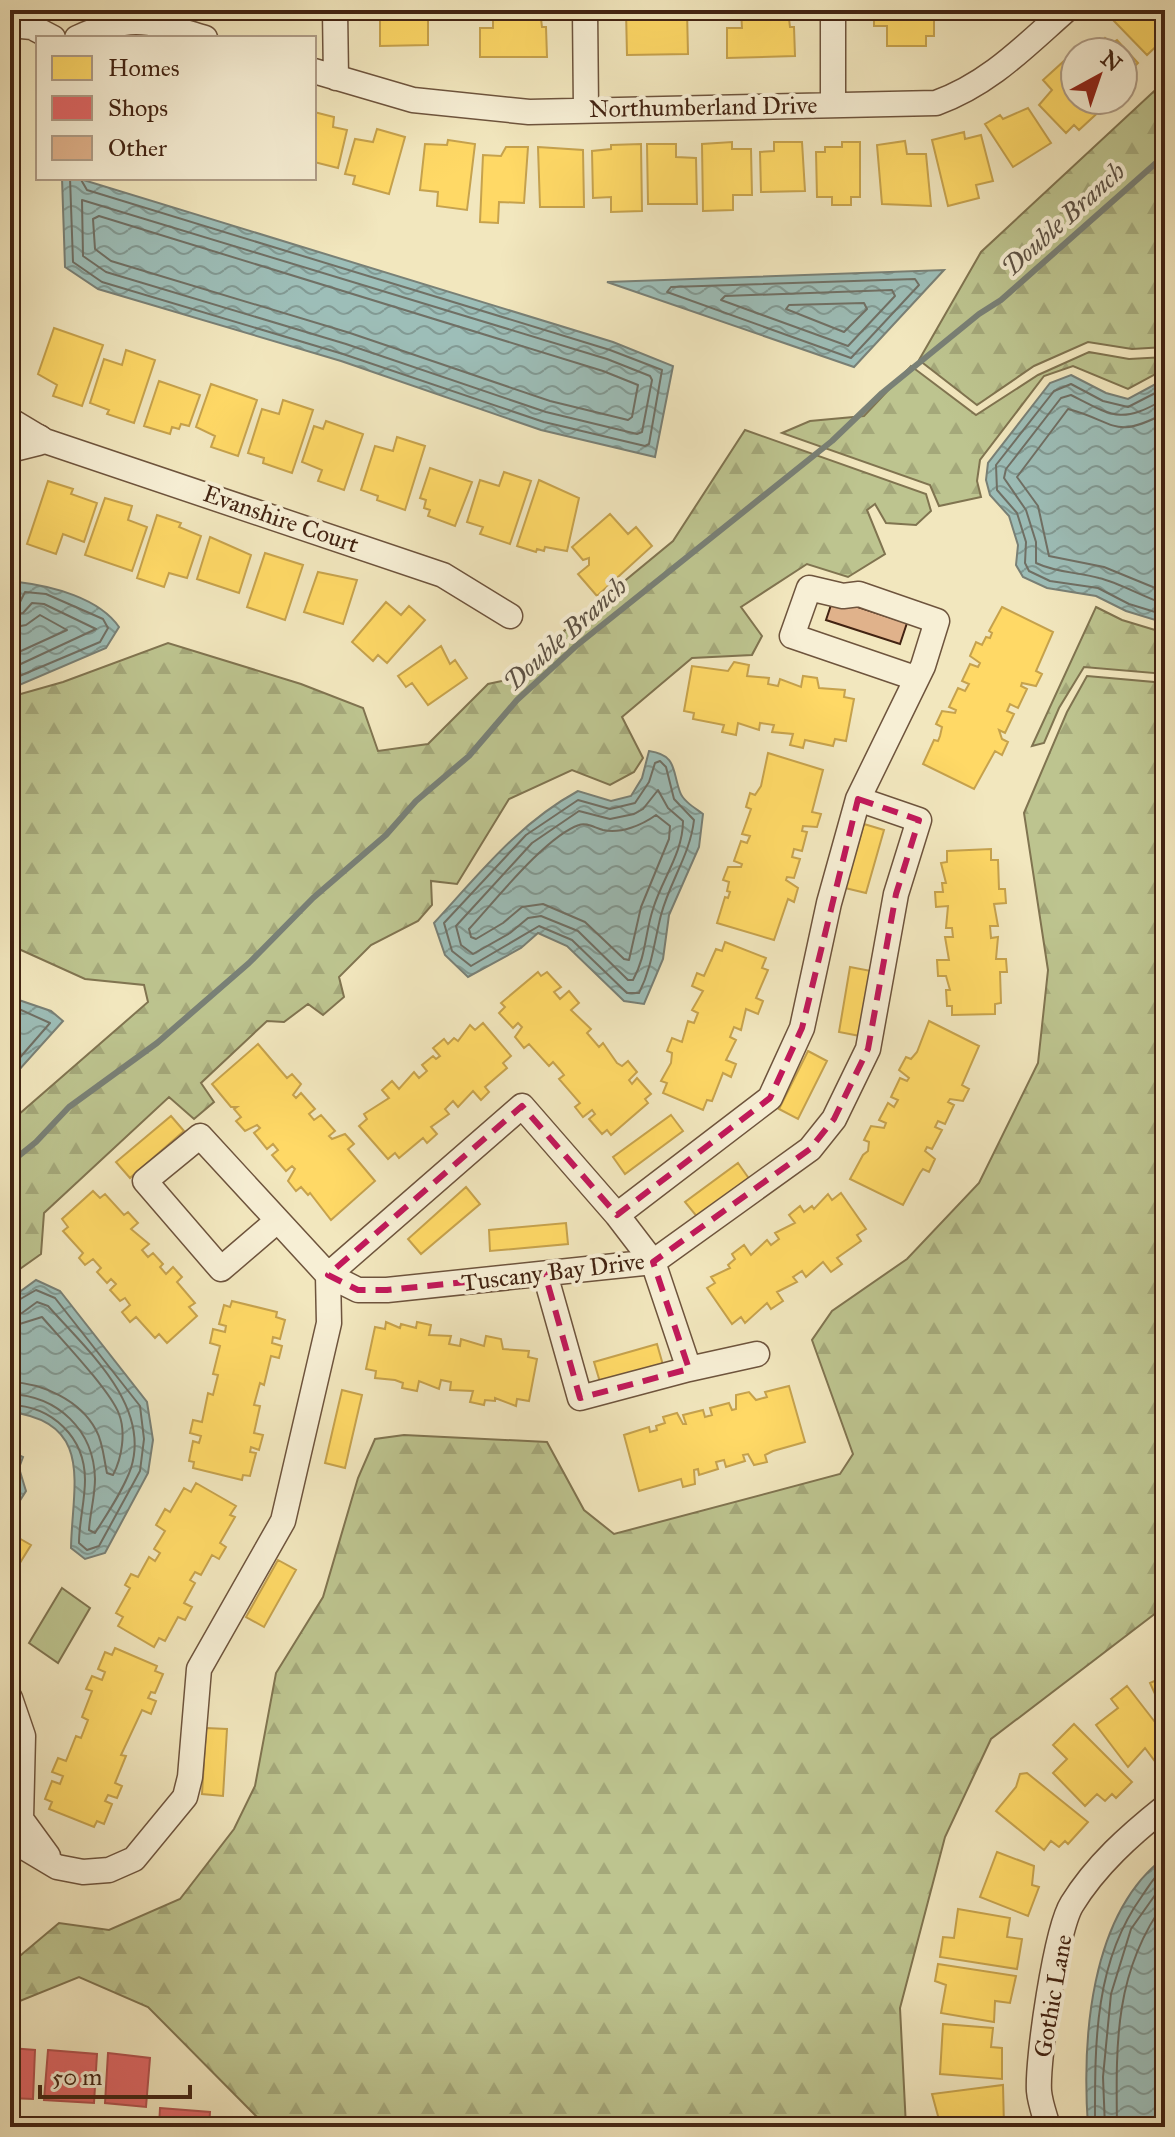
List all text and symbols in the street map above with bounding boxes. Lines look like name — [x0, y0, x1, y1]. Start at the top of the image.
legend — [36, 36, 316, 180]
north arrow — [1059, 36, 1139, 116]
text: N — [1096, 45, 1128, 78]
text: Homes — [108, 53, 180, 83]
street label: Northumberland Drive — [588, 90, 818, 124]
text: Shops — [108, 93, 168, 123]
text: Other — [108, 133, 167, 163]
water label: Double Branch — [995, 155, 1132, 283]
street label: Evanshire Court — [199, 478, 363, 560]
water label: Double Branch — [497, 570, 634, 698]
street label: Tuscany Bay Drive — [460, 1246, 646, 1298]
street label: Gothic Lane — [1027, 1932, 1079, 2060]
scale bar — [40, 2049, 190, 2099]
text: 50 m — [52, 2062, 102, 2092]

